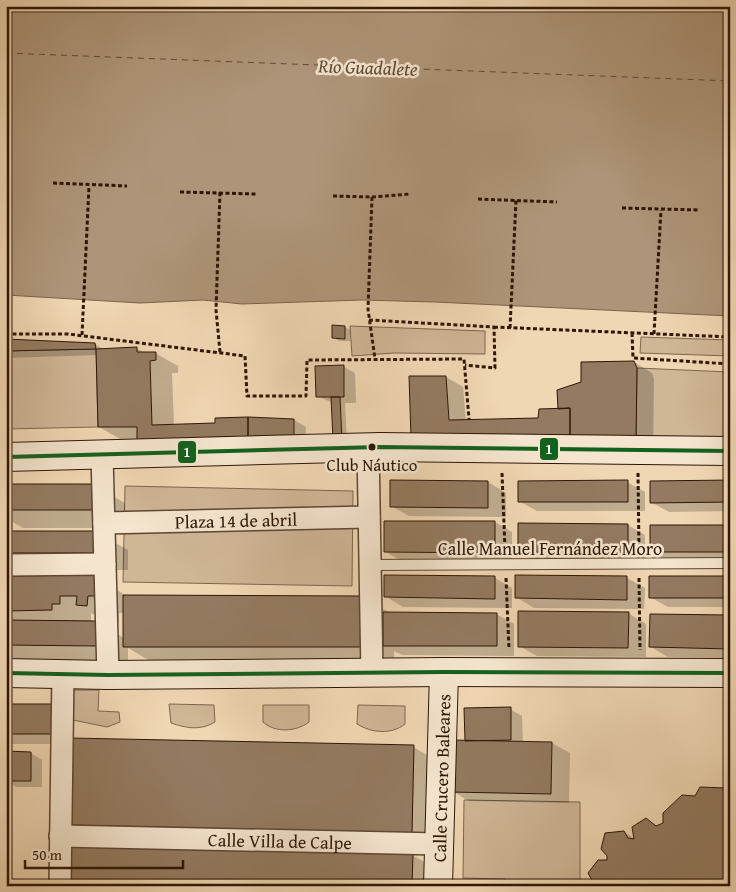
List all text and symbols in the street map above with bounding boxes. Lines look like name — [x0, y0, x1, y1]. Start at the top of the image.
water label: Río Guadalete — [317, 51, 419, 83]
line badge: 1 — [539, 437, 559, 461]
text: 1 — [545, 439, 553, 459]
line badge: 1 — [177, 440, 197, 464]
text: 1 — [183, 442, 191, 462]
marker: Club Náutico — [367, 442, 377, 452]
place label: Club Náutico — [326, 452, 418, 477]
street label: Plaza 14 de abril — [174, 505, 297, 535]
street label: Calle Manuel Fernández Moro — [438, 535, 662, 562]
street label: Calle Crucero Baleares — [425, 694, 457, 862]
street label: Calle Villa de Calpe — [208, 826, 352, 856]
scale bar — [25, 837, 182, 869]
text: 50 m — [32, 844, 63, 865]

